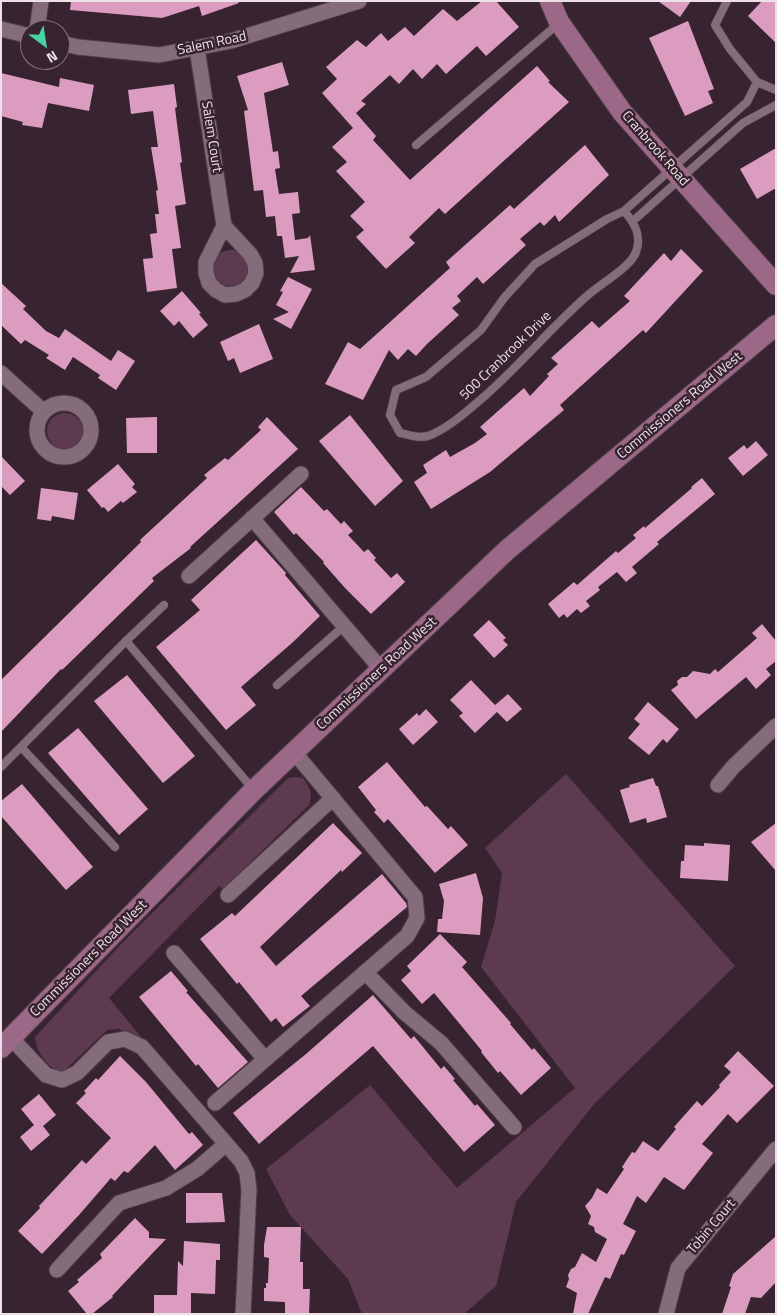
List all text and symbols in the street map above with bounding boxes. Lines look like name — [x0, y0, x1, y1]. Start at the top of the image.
north arrow — [20, 20, 70, 70]
street label: Salem Road — [176, 29, 248, 59]
text: N — [43, 46, 62, 69]
street label: Salem Court — [197, 100, 225, 174]
street label: Cranbrook Road — [618, 108, 692, 190]
street label: 500 Cranbrook Drive — [457, 308, 555, 404]
street label: Commissioners Road West — [614, 349, 746, 463]
street label: Commissioners Road West — [314, 614, 440, 734]
street label: Commissioners Road West — [27, 897, 151, 1021]
street label: Tobin Court — [684, 1196, 740, 1258]

